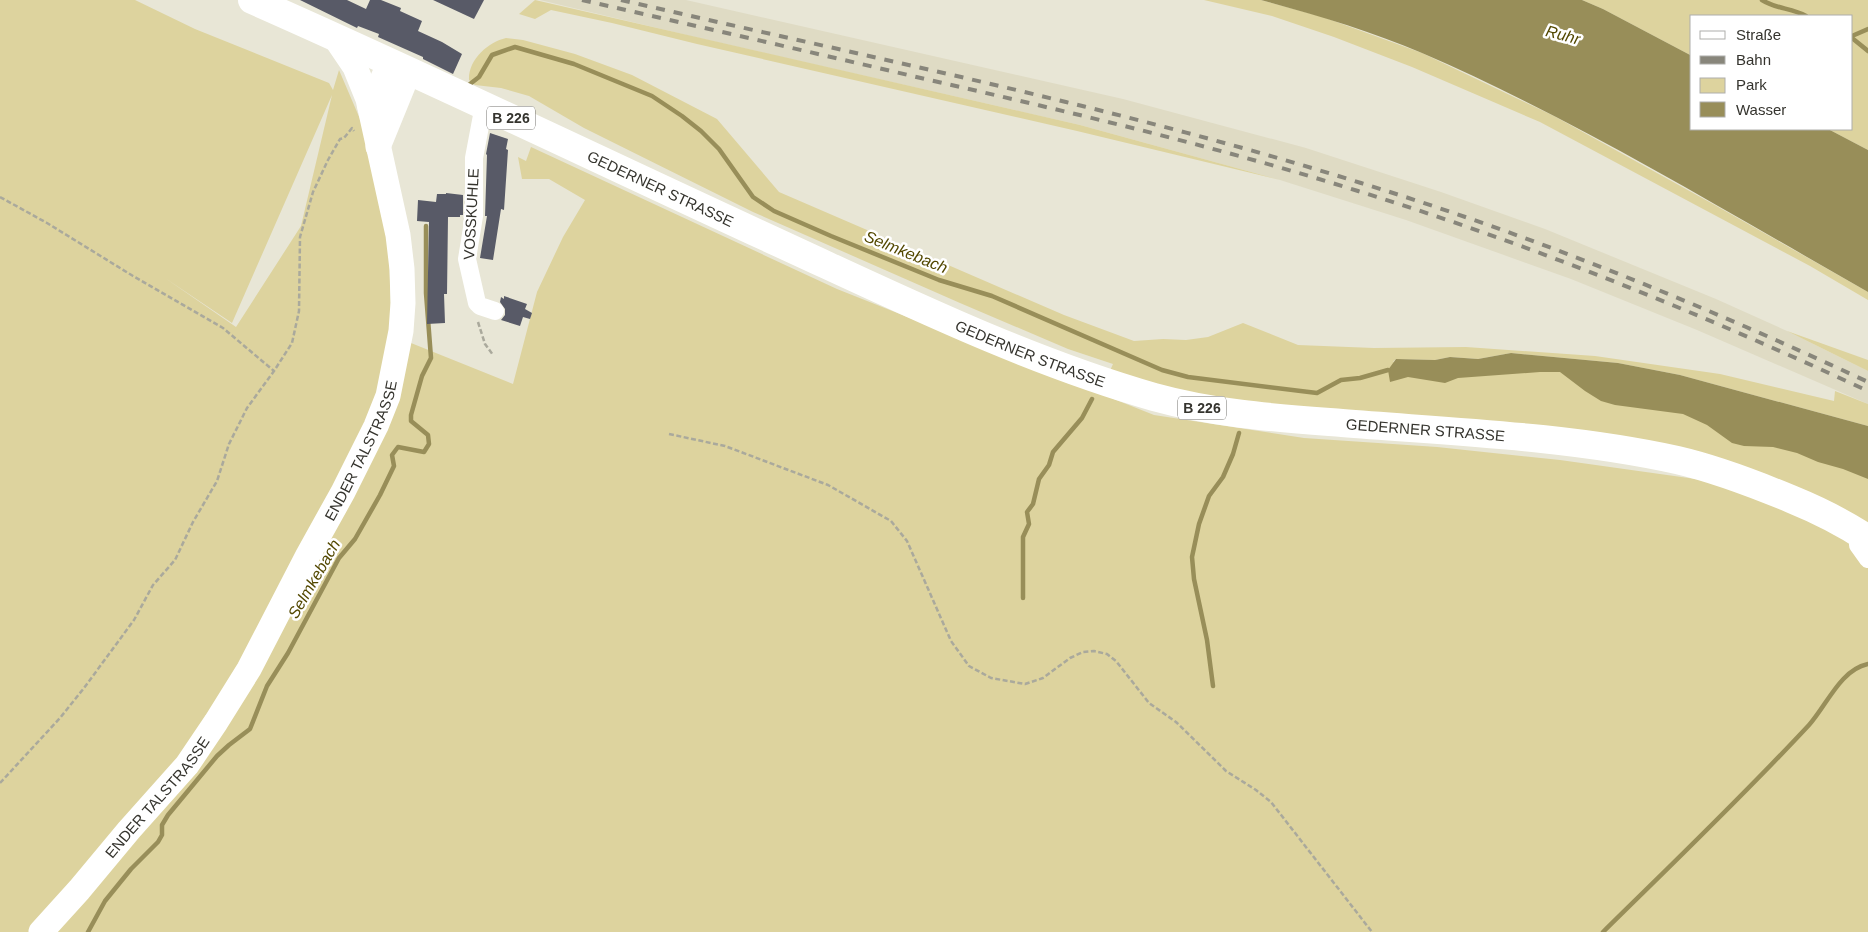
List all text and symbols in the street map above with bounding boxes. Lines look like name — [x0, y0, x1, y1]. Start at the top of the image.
legend — [1690, 15, 1853, 130]
water label: Ruhr — [1544, 22, 1583, 48]
text: Straße — [1736, 26, 1781, 43]
text: Bahn — [1736, 51, 1771, 68]
text: Park — [1736, 76, 1767, 93]
text: Wasser — [1736, 101, 1786, 118]
road number: B 226 — [487, 106, 535, 130]
street label: GEDERNER STRASSE — [585, 147, 737, 230]
street label: VOSSKUHLE — [460, 168, 482, 260]
water label: Selmkebach — [862, 228, 950, 276]
street label: GEDERNER STRASSE — [953, 316, 1108, 390]
street label: ENDER TALSTRASSE — [320, 379, 399, 523]
road number: B 226 — [1178, 396, 1226, 419]
street label: GEDERNER STRASSE — [1345, 415, 1506, 444]
water label: Selmkebach — [285, 537, 343, 621]
street label: ENDER TALSTRASSE — [101, 733, 212, 861]

